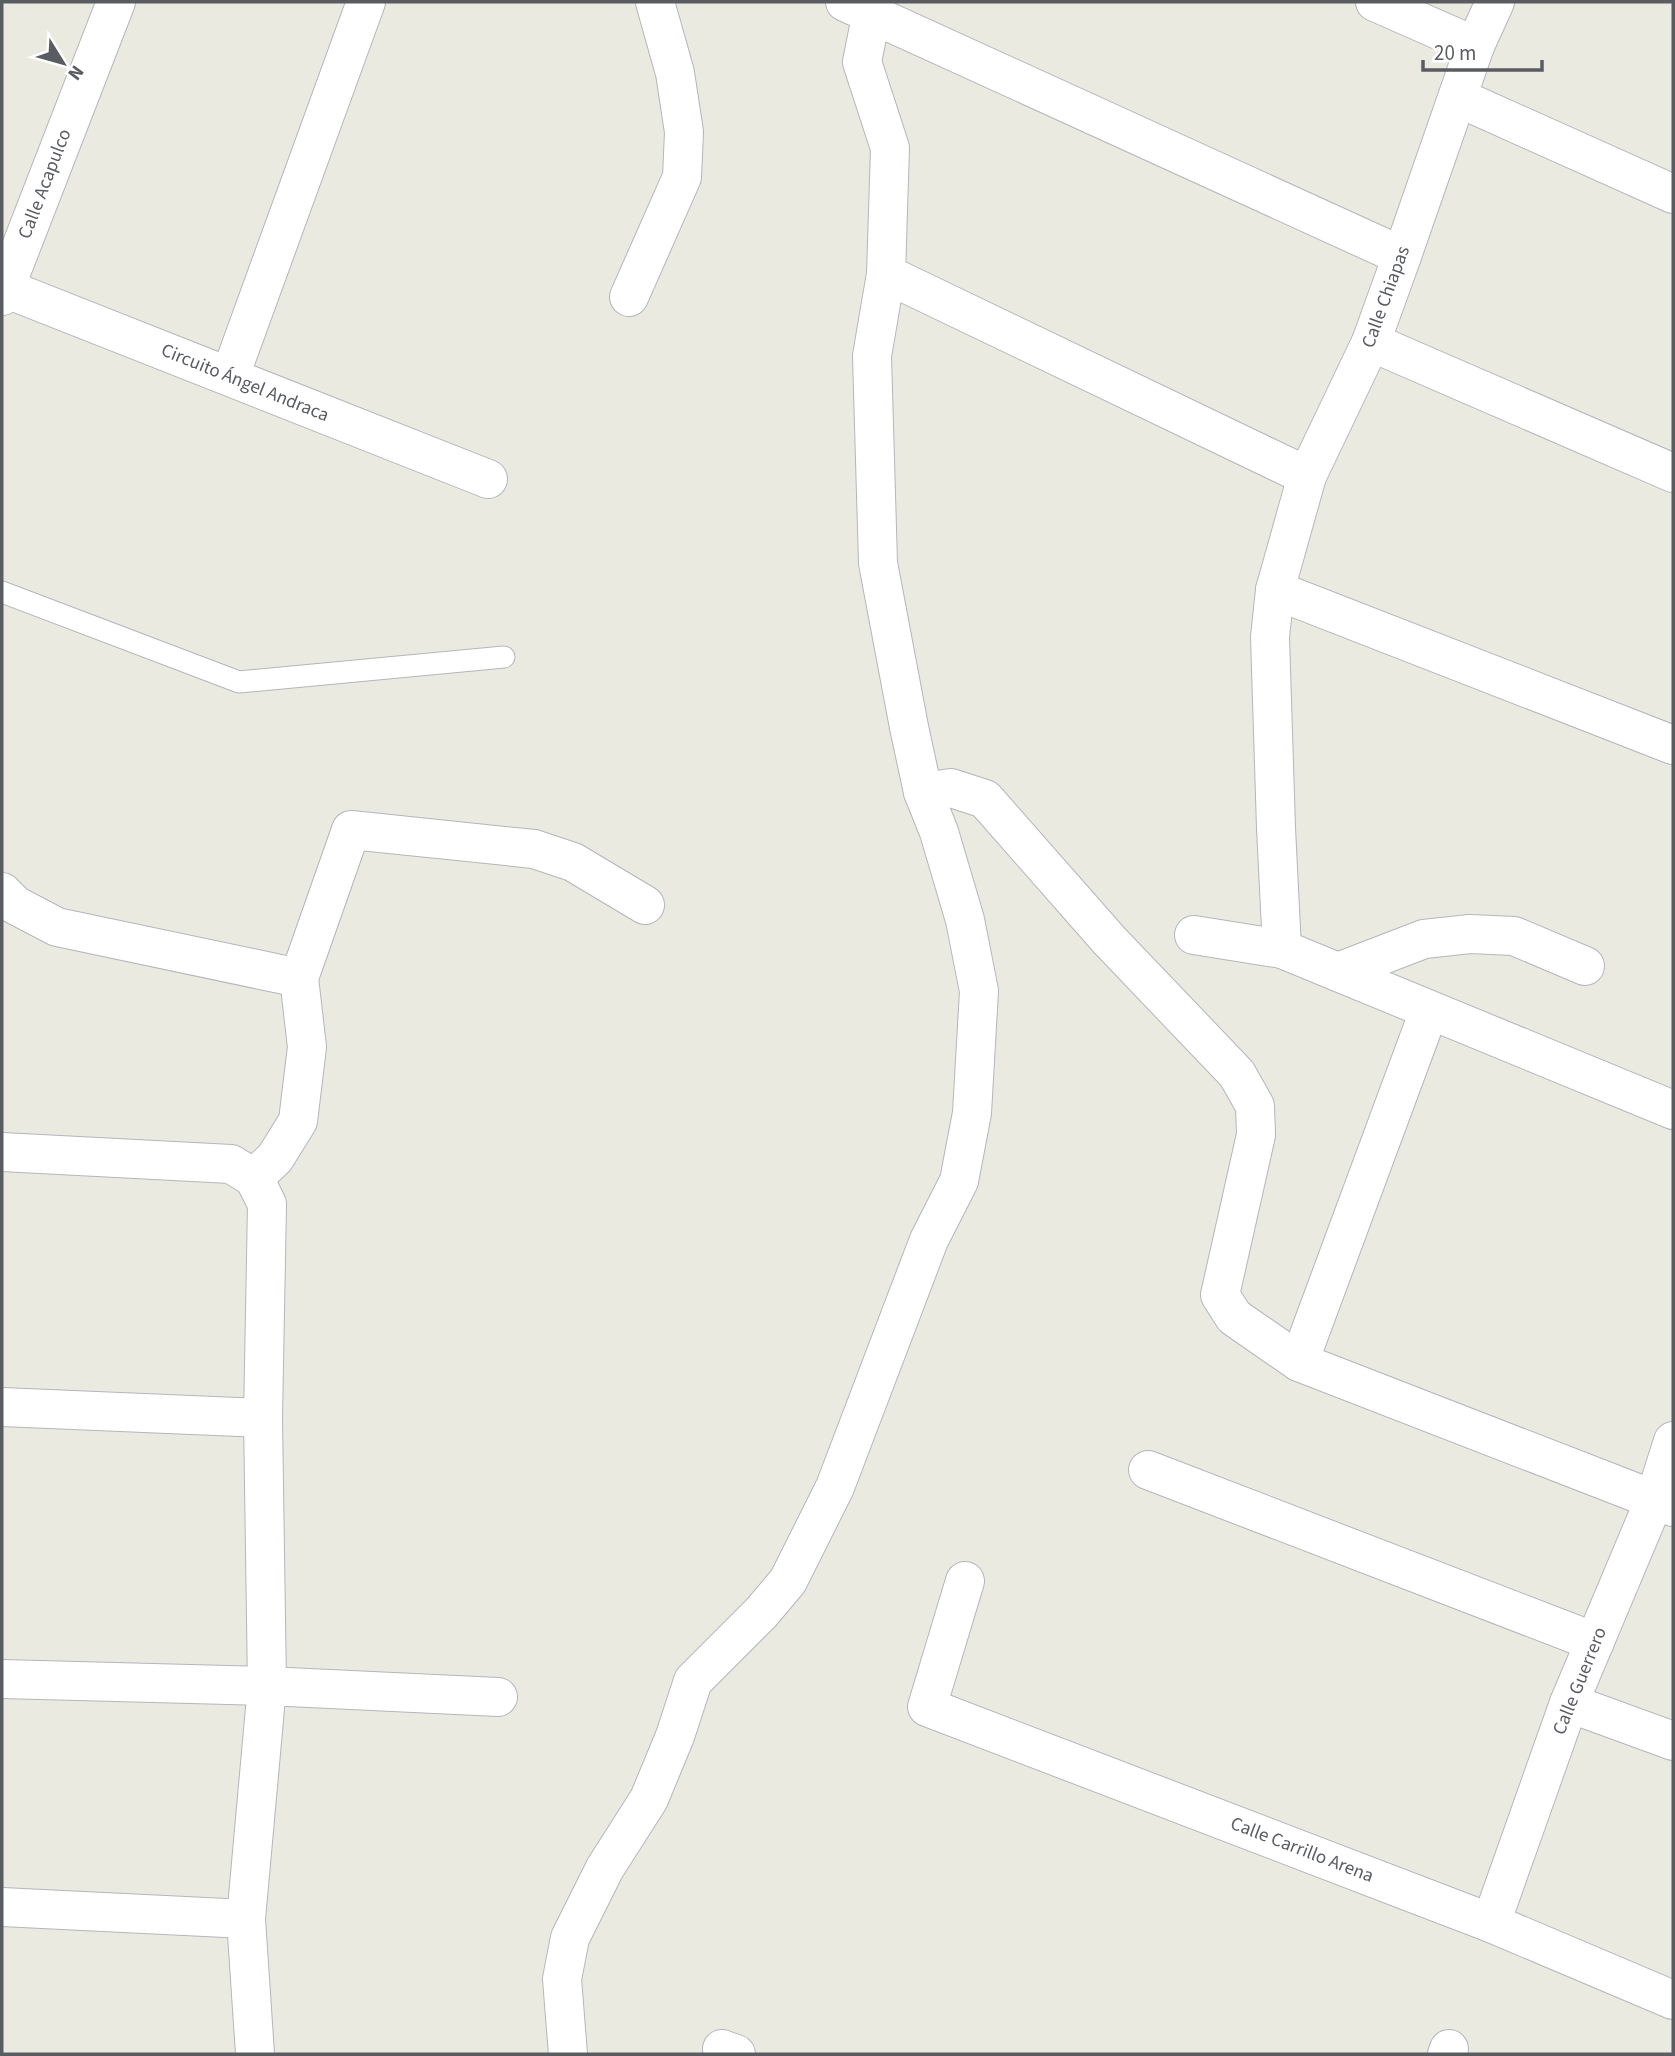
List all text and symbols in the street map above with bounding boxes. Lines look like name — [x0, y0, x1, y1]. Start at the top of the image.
north arrow — [28, 28, 98, 98]
scale bar — [1423, 28, 1542, 72]
text: 20 m — [1434, 38, 1476, 68]
text: N — [61, 59, 90, 86]
street label: Calle Acapulco — [12, 125, 78, 243]
street label: Calle Chiapas — [1355, 242, 1417, 352]
street label: Circuito Ángel Andraca — [157, 337, 333, 429]
street label: Calle Guerrero — [1546, 1623, 1614, 1739]
street label: Calle Carrillo Arena — [1226, 1810, 1378, 1890]

